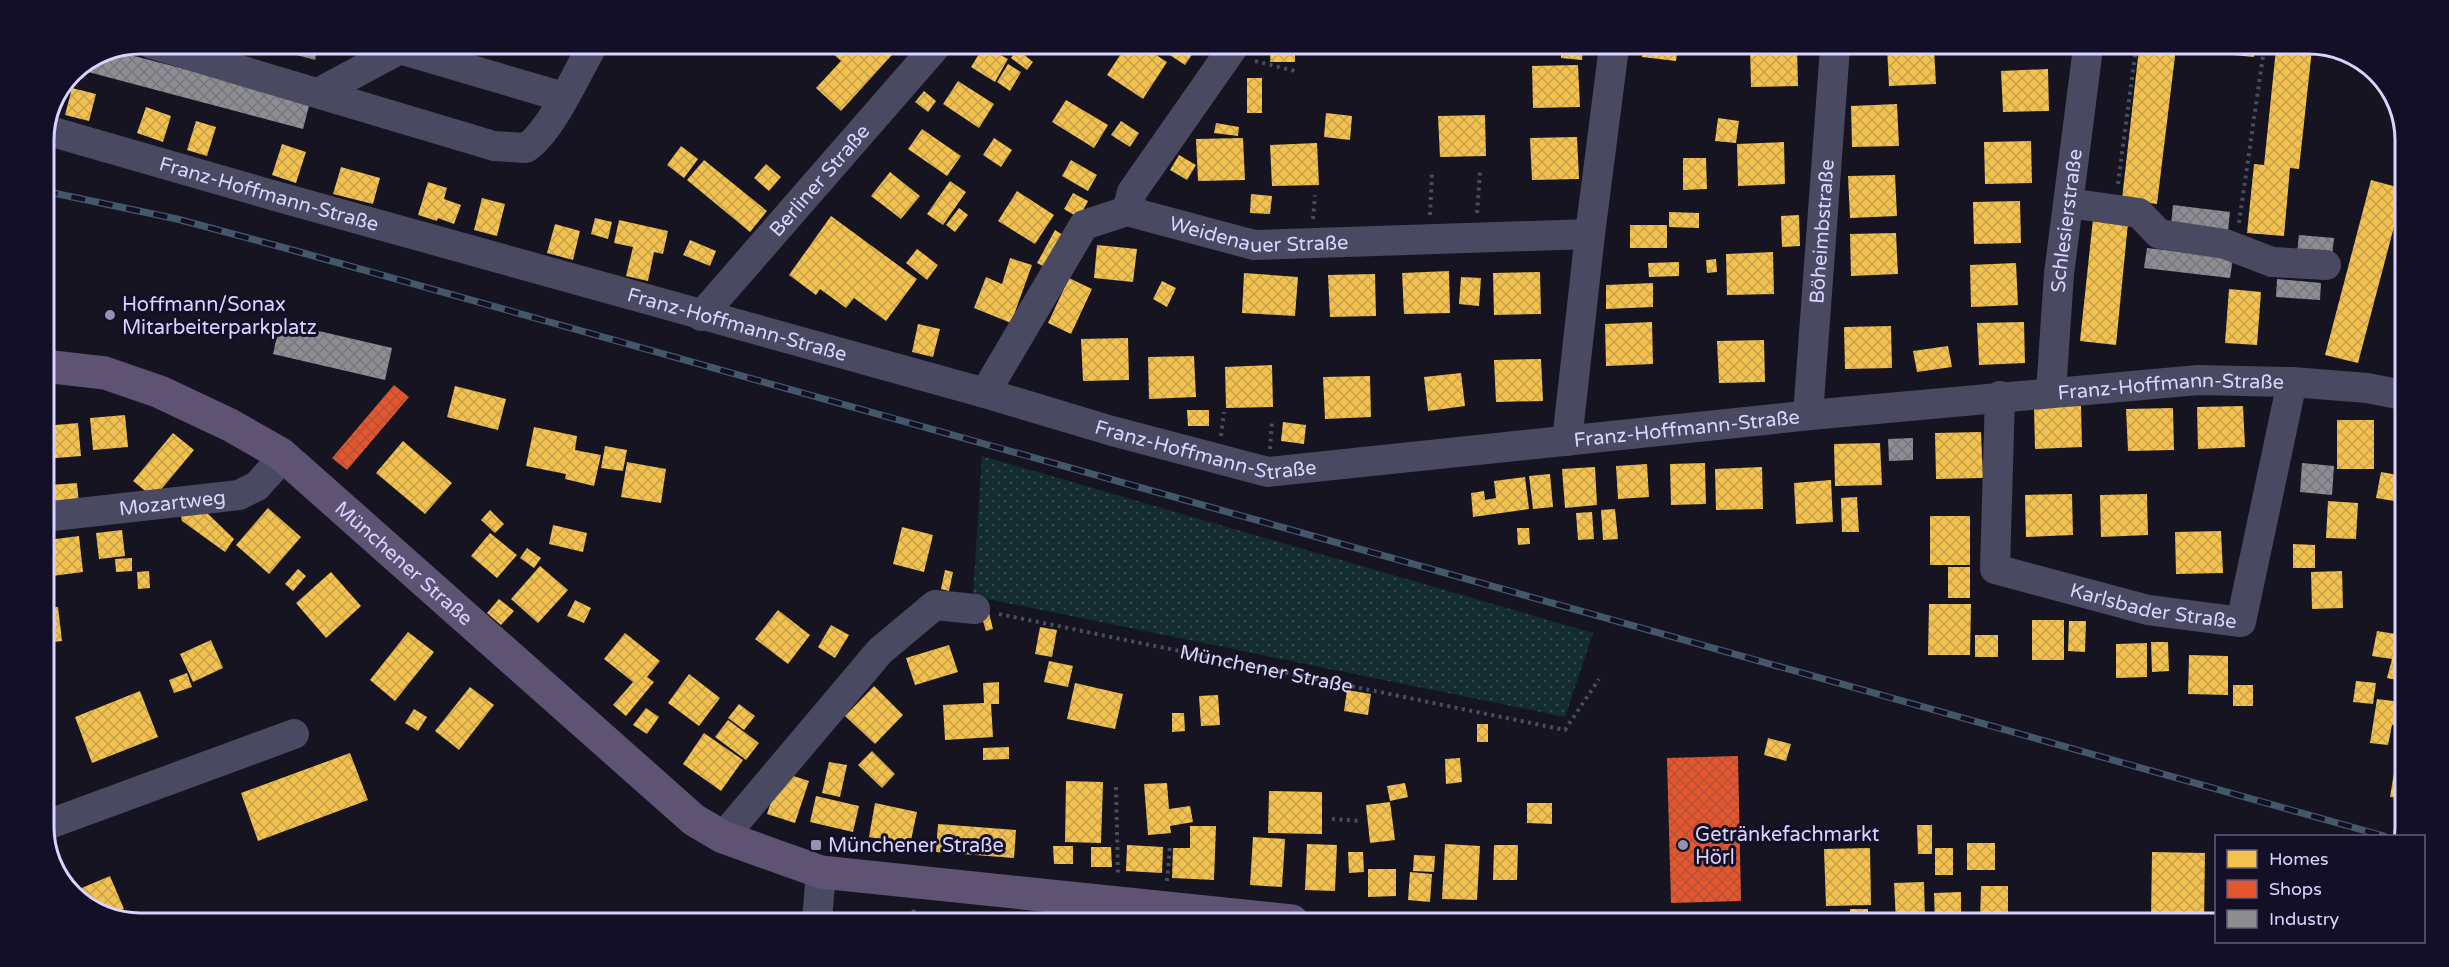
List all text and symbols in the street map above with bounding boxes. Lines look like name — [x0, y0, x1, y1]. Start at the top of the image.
street label: Berliner Straße — [765, 120, 875, 242]
street label: Schlesierstraße — [2047, 148, 2088, 293]
street label: Franz-Hoffmann-Straße — [156, 152, 381, 237]
street label: Böheimbstraße — [1805, 158, 1840, 305]
street label: Weidenauer Straße — [1167, 212, 1349, 258]
street label: Franz-Hoffmann-Straße — [624, 283, 850, 367]
place label: Hoffmann/Sonax Mitarbeiterparkplatz — [122, 293, 317, 340]
marker: Hoffmann/Sonax Mitarbeiterparkplatz — [103, 308, 117, 322]
street label: Franz-Hoffmann-Straße — [2057, 369, 2284, 406]
street label: Franz-Hoffmann-Straße — [1573, 405, 1801, 453]
street label: Franz-Hoffmann-Straße — [1092, 416, 1318, 485]
street label: Mozartweg — [118, 486, 227, 521]
street label: Münchener Straße — [330, 496, 477, 631]
street label: Karlsbader Straße — [2067, 579, 2238, 634]
street label: Münchener Straße — [1178, 640, 1355, 699]
place label: Getränkefachmarkt Hörl — [1695, 823, 1880, 870]
place label: Münchener Straße — [828, 834, 1004, 858]
legend — [2215, 835, 2425, 943]
marker: Münchener Straße — [809, 838, 823, 852]
marker: Getränkefachmarkt Hörl — [1676, 838, 1690, 852]
text: Homes — [2269, 848, 2329, 870]
text: Shops — [2269, 878, 2322, 900]
text: Industry — [2269, 908, 2340, 930]

